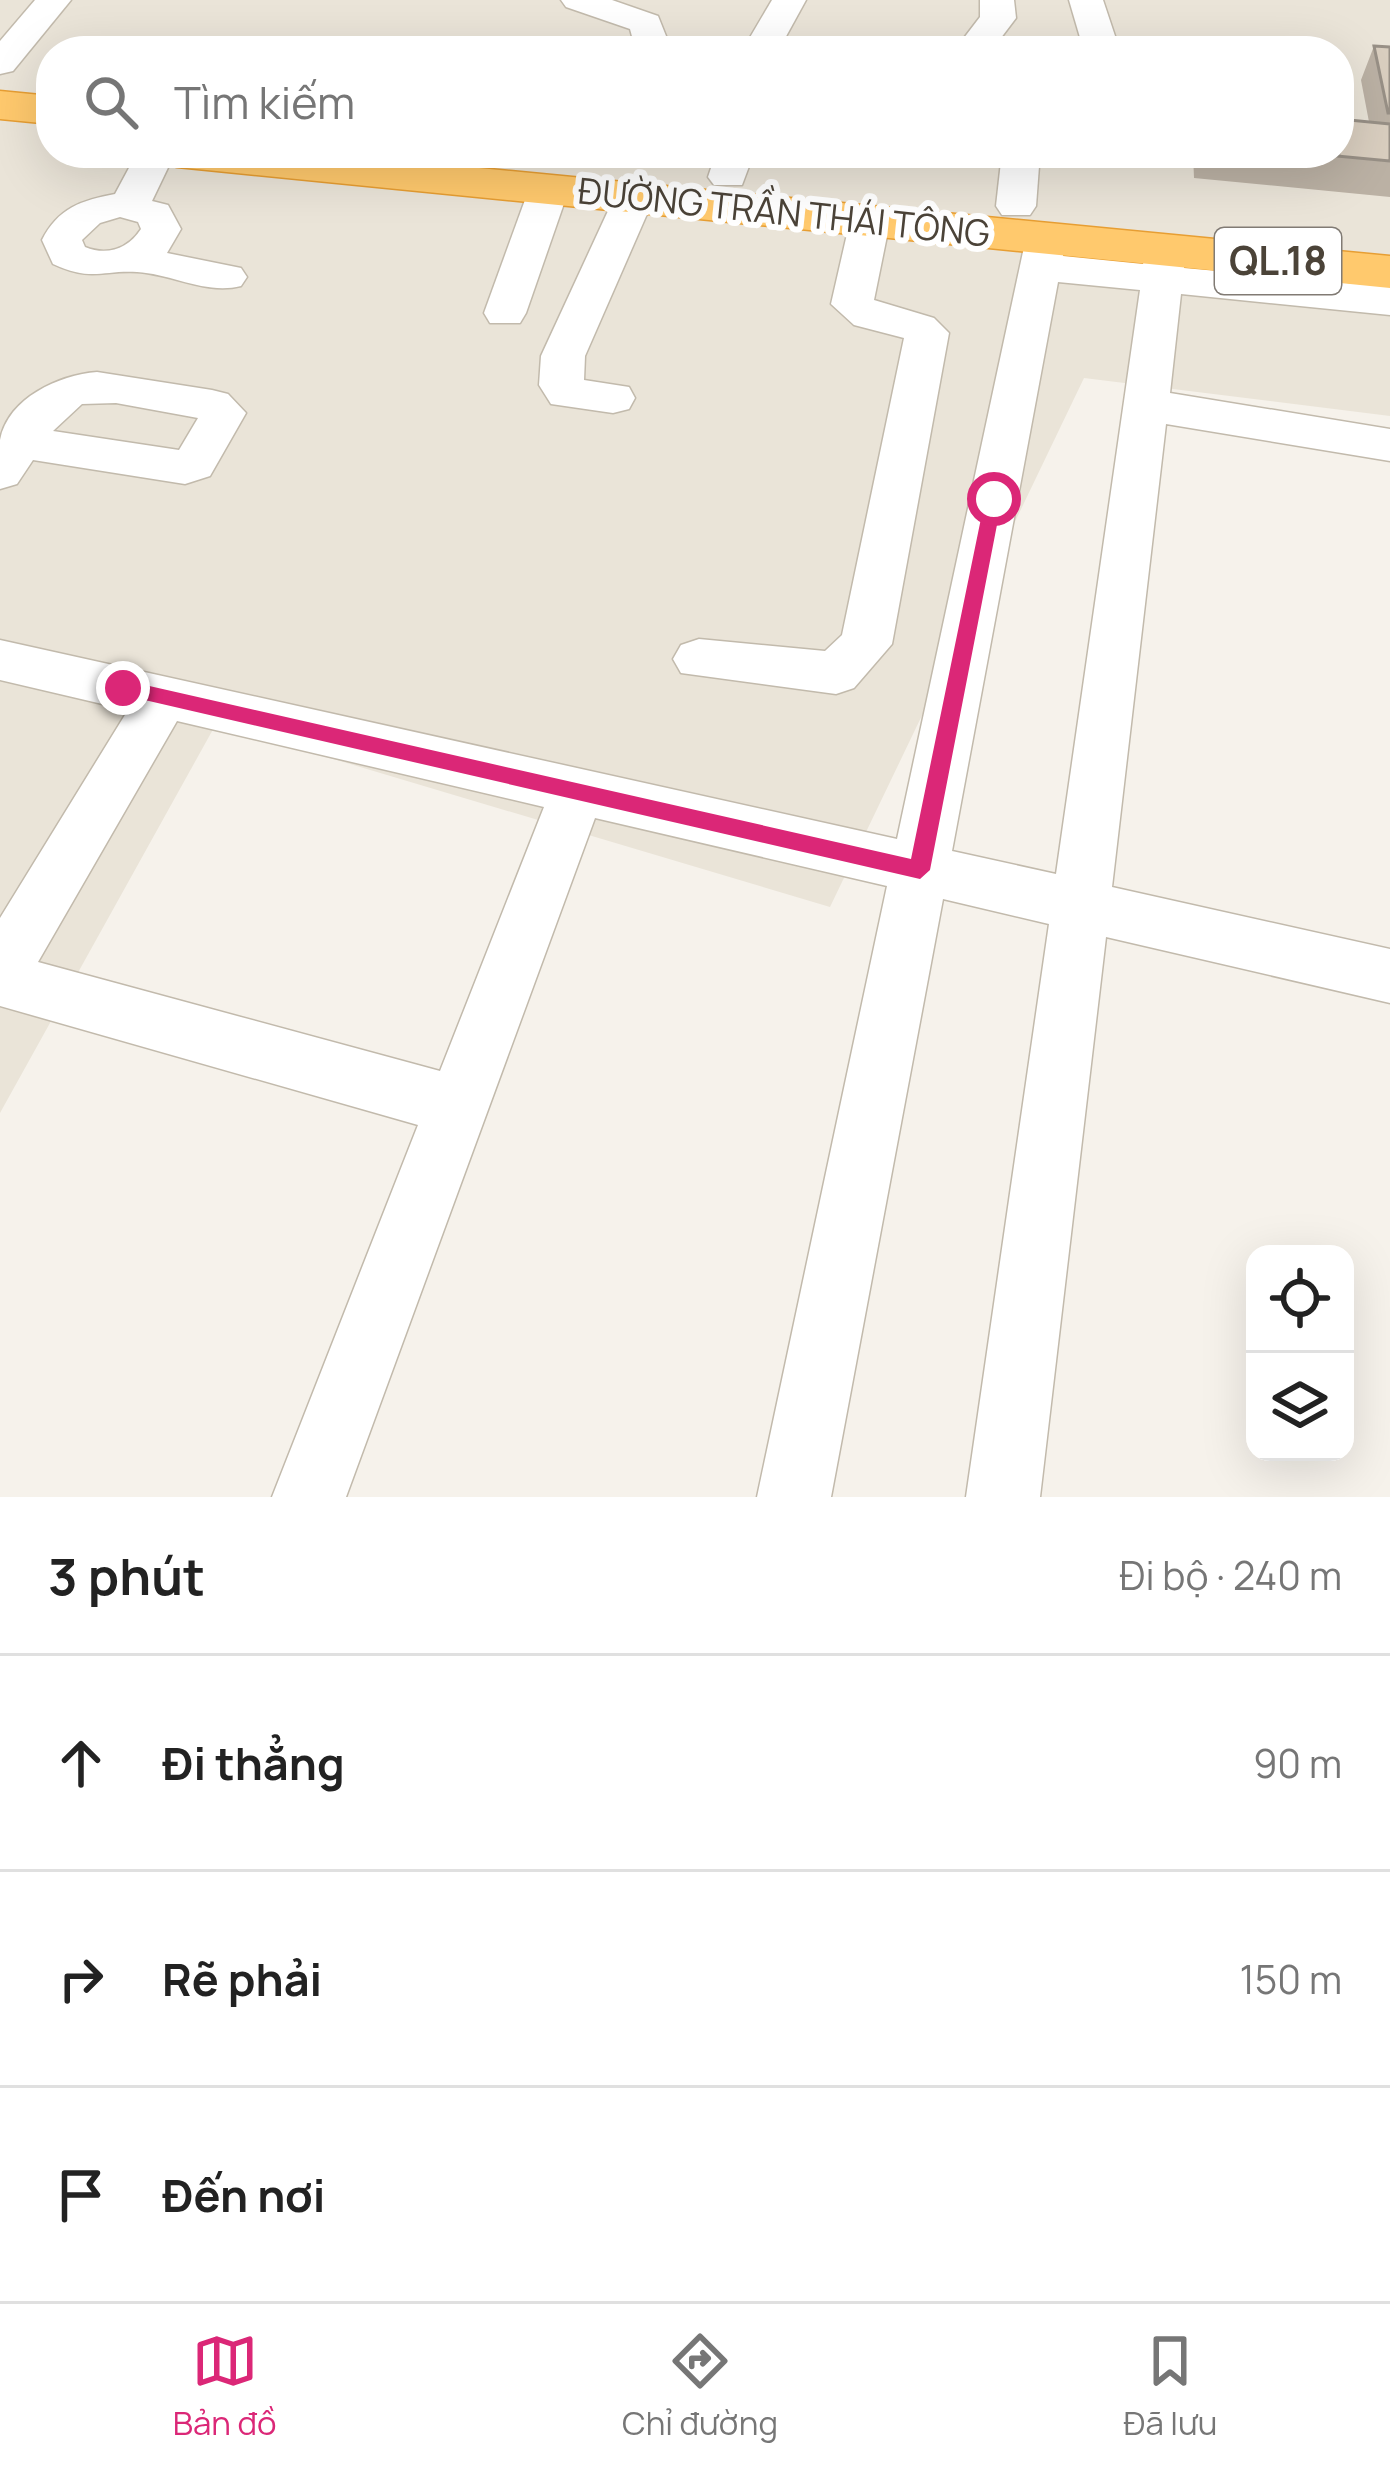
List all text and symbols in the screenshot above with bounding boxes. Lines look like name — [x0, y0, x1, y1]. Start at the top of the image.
search box — [36, 36, 1354, 168]
icon: search — [78, 69, 144, 135]
text: Tìm kiếm — [174, 71, 355, 133]
street label: ĐƯỜNG TRẦN THÁI TÔNG — [576, 165, 992, 257]
road number: QL.18 — [1215, 228, 1341, 294]
route start — [967, 472, 1021, 526]
route end — [96, 661, 150, 715]
map controls — [1246, 1245, 1354, 1461]
button: locate — [1246, 1245, 1354, 1353]
button: layers — [1246, 1353, 1354, 1461]
text: 3 phút — [48, 1541, 205, 1610]
text: Đi bộ · 240 m — [1119, 1548, 1342, 1602]
icon: ahead — [48, 1730, 114, 1796]
text: Đi thẳng — [162, 1732, 345, 1794]
text: 90 m — [1253, 1736, 1342, 1790]
icon: right — [48, 1946, 114, 2012]
text: Rẽ phải — [162, 1948, 322, 2010]
text: 150 m — [1240, 1952, 1342, 2006]
icon: arrive — [48, 2162, 114, 2228]
text: Đến nơi — [162, 2164, 325, 2226]
tab: Bản đồ — [173, 2328, 277, 2445]
tab: Chỉ đường — [622, 2328, 778, 2445]
tab: Đã lưu — [1123, 2328, 1217, 2445]

